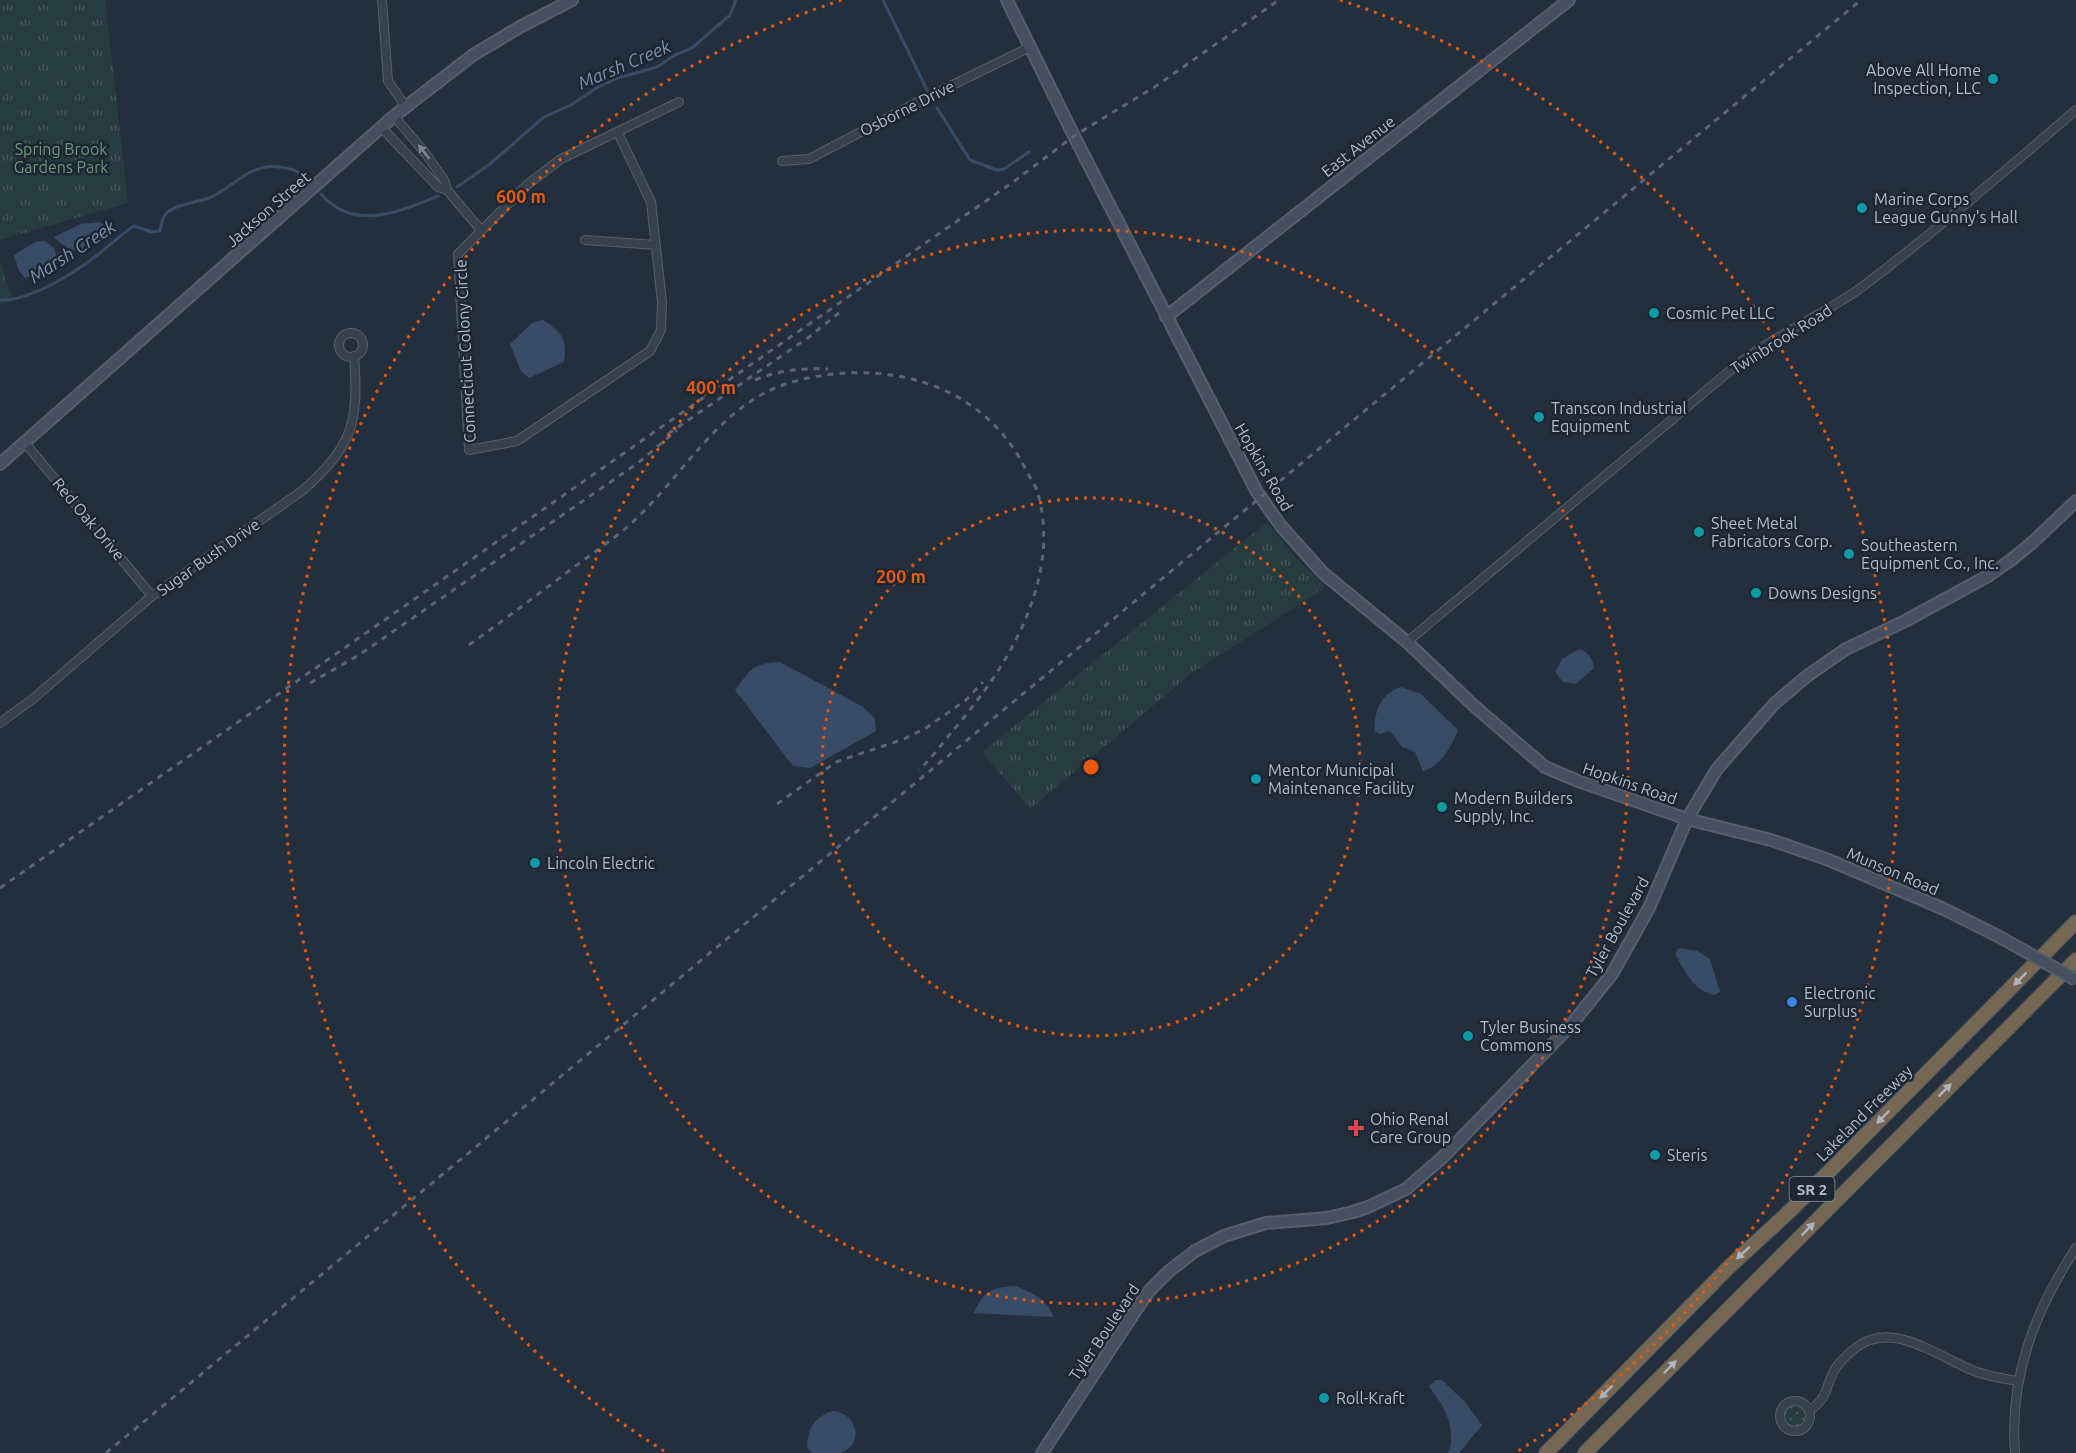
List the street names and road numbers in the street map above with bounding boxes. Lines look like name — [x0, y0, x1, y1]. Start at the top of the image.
street label: Osborne Drive — [857, 76, 957, 140]
street label: East Avenue — [1318, 112, 1398, 180]
street label: Jackson Street — [222, 167, 314, 250]
street label: Connecticut Colony Circle — [451, 259, 479, 443]
street label: Twinbrook Road — [1727, 301, 1835, 377]
street label: Hopkins Road — [1232, 420, 1296, 514]
street label: Red Oak Drive — [49, 474, 129, 564]
street label: Sugar Bush Drive — [153, 515, 263, 599]
street label: Hopkins Road — [1581, 758, 1679, 808]
street label: Munson Road — [1844, 844, 1942, 898]
street label: Tyler Boulevard — [1582, 874, 1652, 980]
street label: Lakeland Freeway — [1812, 1061, 1916, 1165]
road number: SR 2 — [1790, 1177, 1834, 1201]
street label: Tyler Boulevard — [1065, 1280, 1143, 1384]

